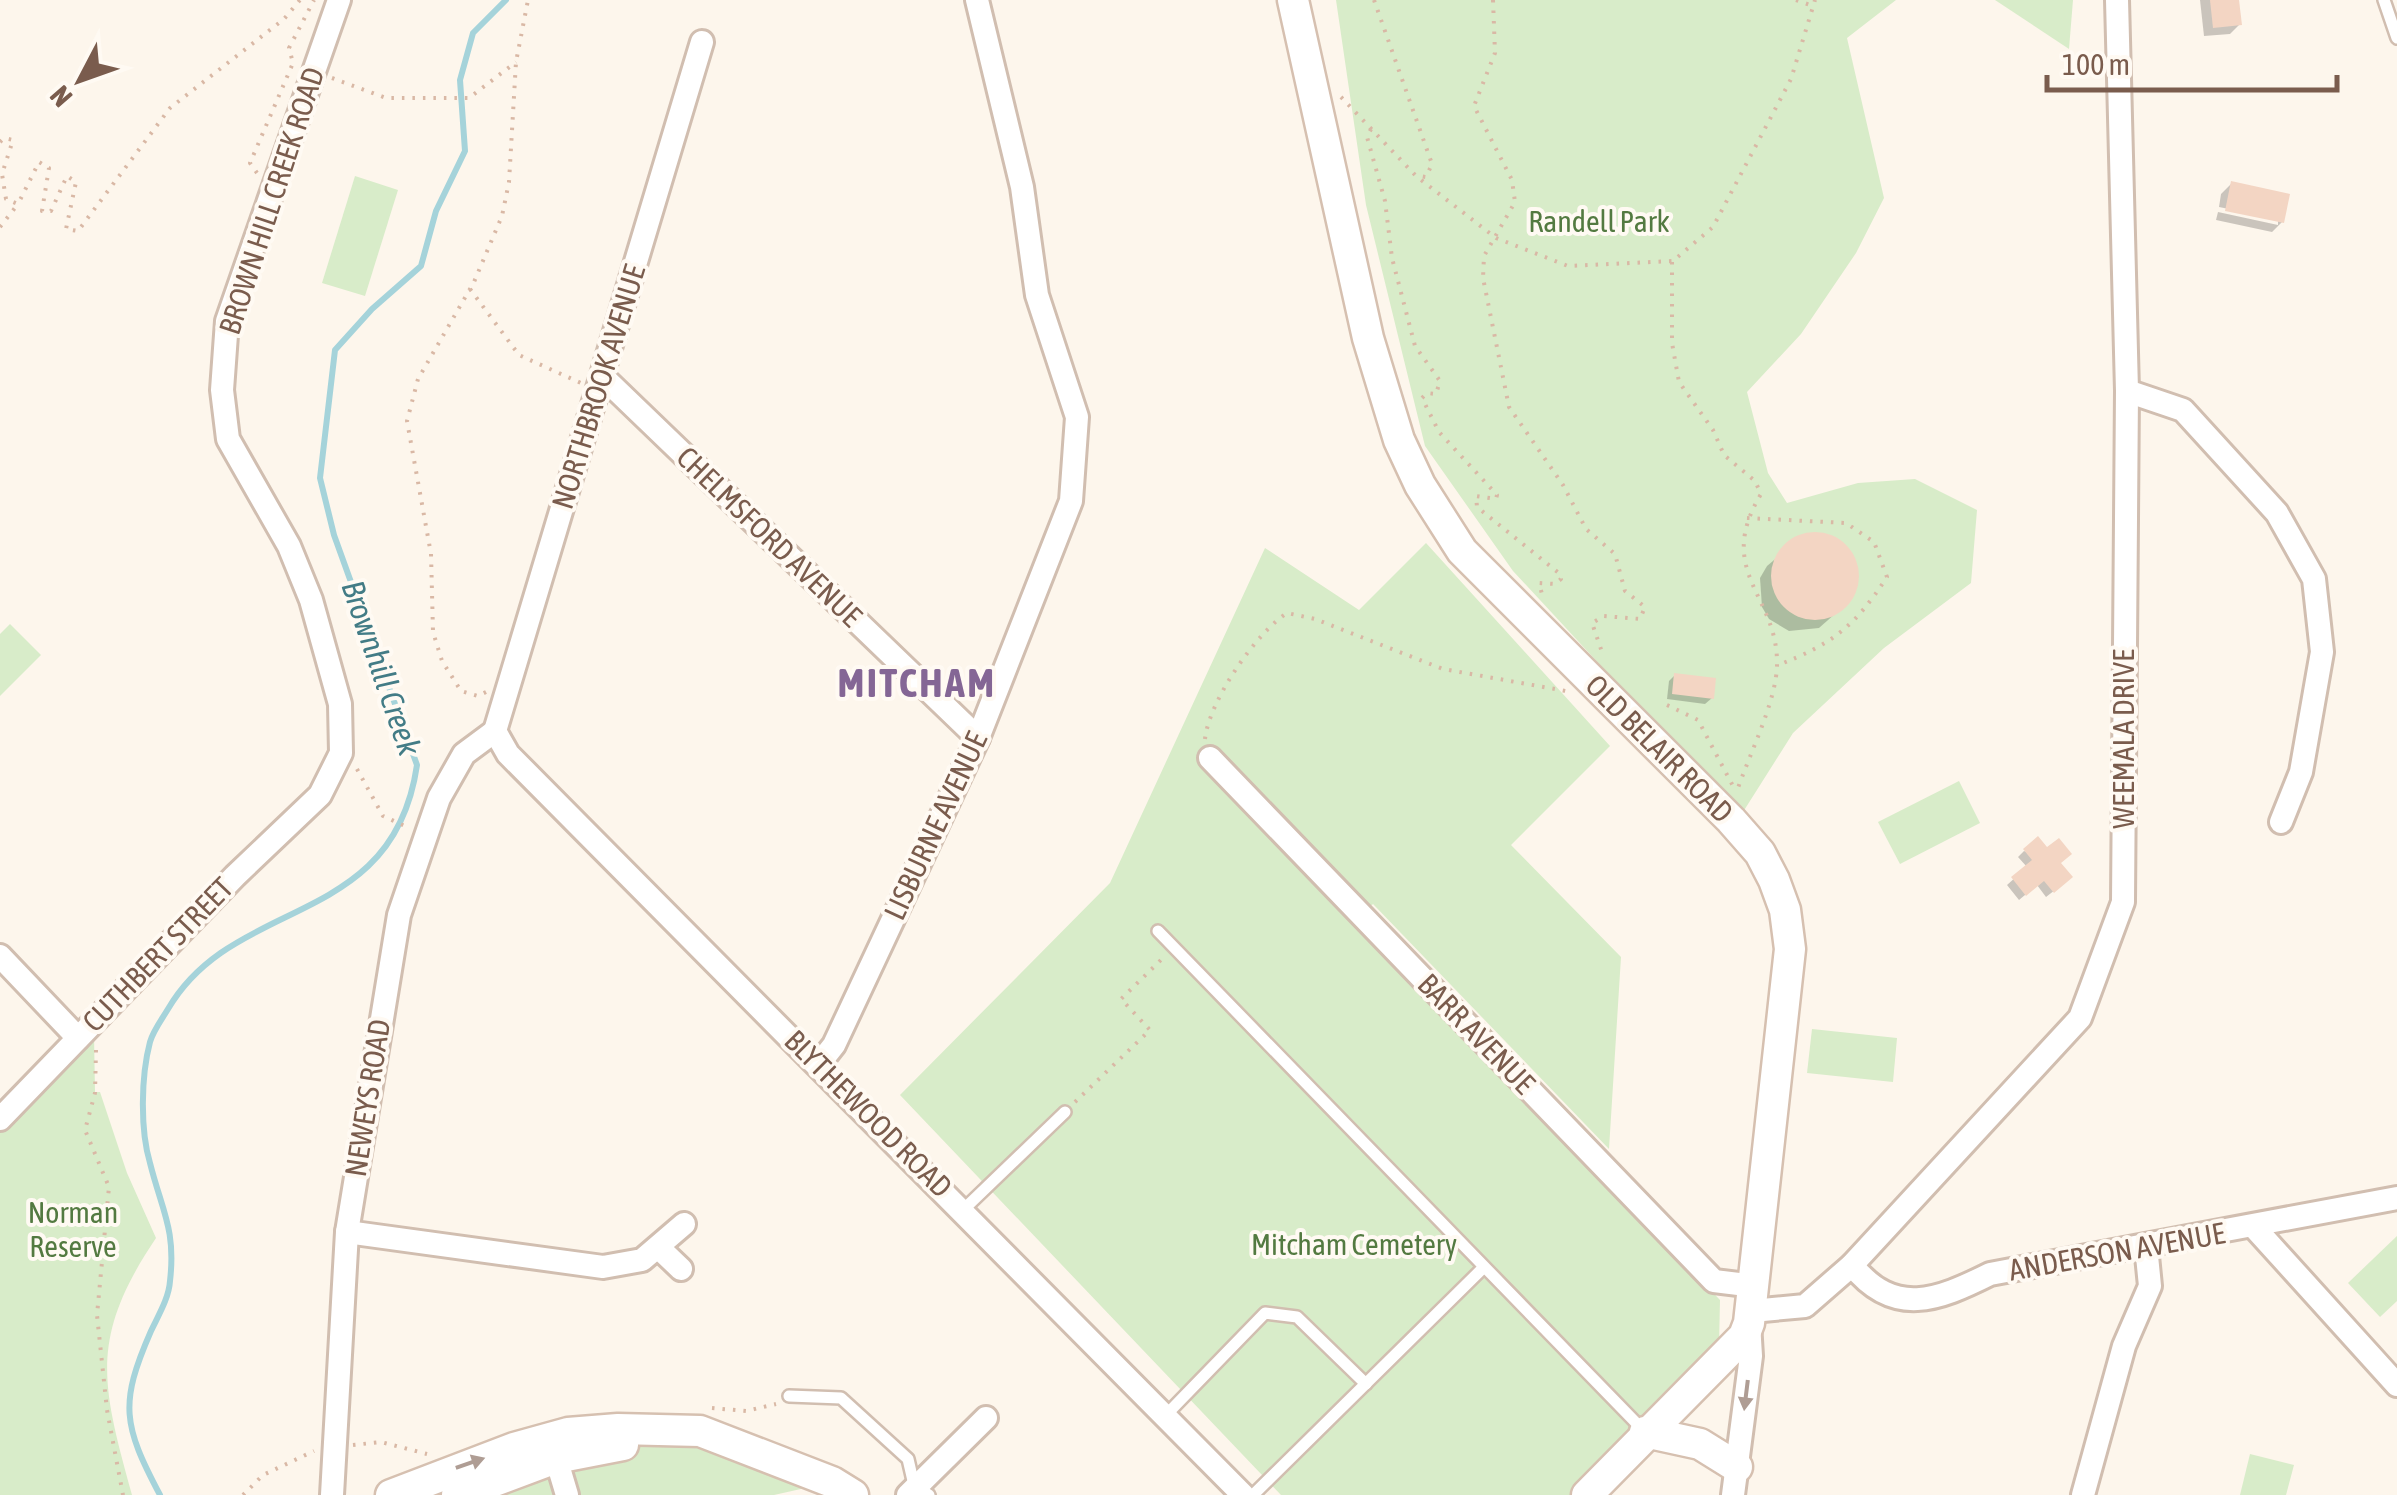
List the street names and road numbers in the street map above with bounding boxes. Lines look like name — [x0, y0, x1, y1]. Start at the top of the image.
street label: BROWN HILL CREEK ROAD — [212, 63, 330, 338]
street label: NORTHBROOK AVENUE — [545, 260, 651, 513]
street label: CHELMSFORD AVENUE — [670, 440, 869, 633]
street label: WEEMALA DRIVE — [2106, 649, 2140, 829]
street label: OLD BELAIR ROAD — [1579, 668, 1740, 829]
street label: LISBURNE AVENUE — [877, 726, 994, 925]
street label: CUTHBERT STREET — [75, 870, 239, 1038]
street label: BARR AVENUE — [1411, 967, 1542, 1100]
street label: NEWEYS ROAD — [338, 1017, 396, 1179]
street label: BLYTHEWOOD ROAD — [778, 1023, 959, 1204]
street label: ANDERSON AVENUE — [2006, 1215, 2228, 1287]

